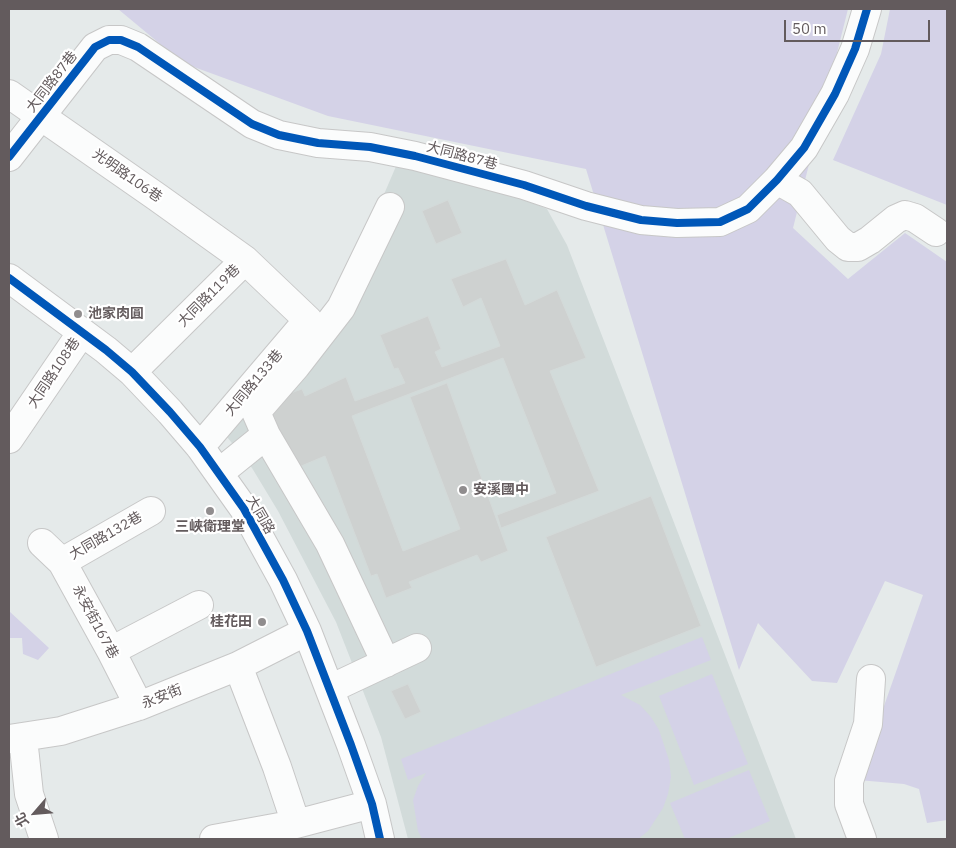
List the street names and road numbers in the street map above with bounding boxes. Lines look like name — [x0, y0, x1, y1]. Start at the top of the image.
street label: 大同路87巷 — [23, 48, 81, 116]
street label: 大同路87巷 — [425, 138, 499, 174]
street label: 光明路106巷 — [89, 146, 165, 206]
street label: 大同路119巷 — [174, 261, 244, 331]
street label: 大同路108巷 — [24, 335, 84, 411]
street label: 大同路133巷 — [221, 346, 287, 420]
street label: 大同路 — [242, 493, 278, 537]
street label: 大同路132巷 — [67, 508, 145, 564]
street label: 永安街167巷 — [69, 582, 121, 662]
street label: 永安街 — [139, 681, 185, 713]

